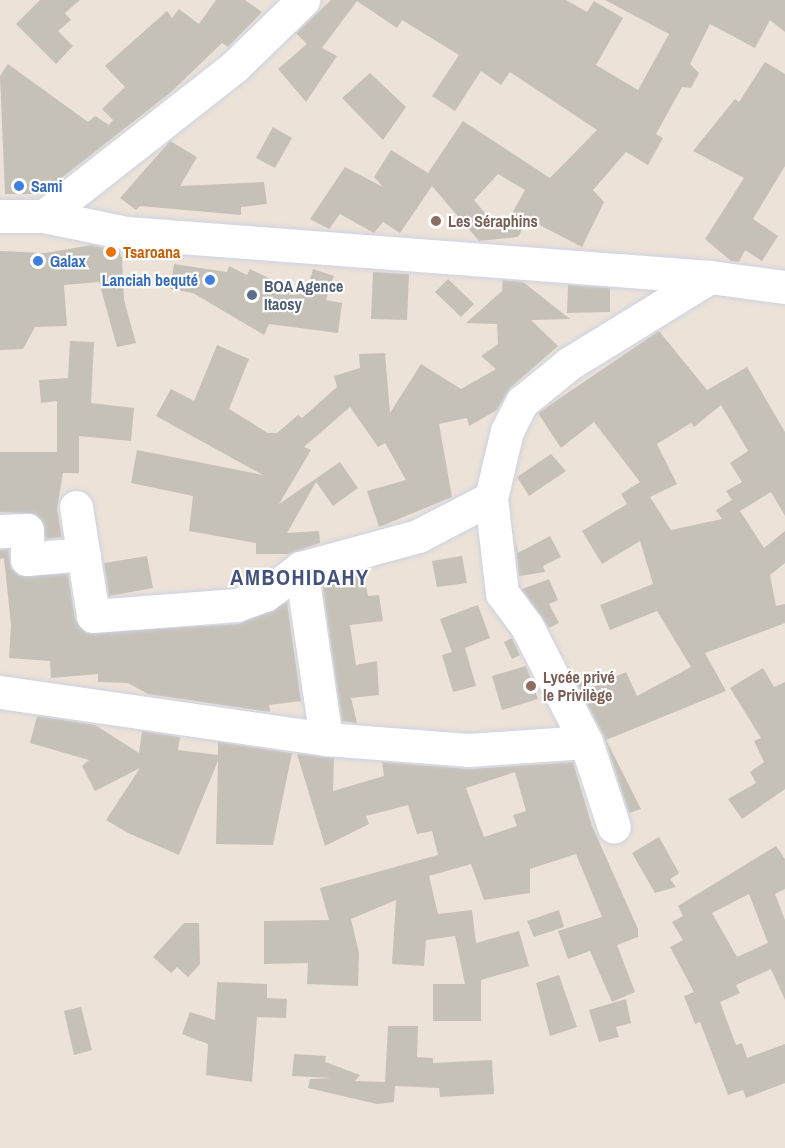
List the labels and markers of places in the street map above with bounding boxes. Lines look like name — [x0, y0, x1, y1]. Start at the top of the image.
place label: Sami — [31, 176, 62, 196]
marker: Sami — [12, 179, 26, 193]
place label: Les Séraphins — [448, 211, 538, 231]
marker: Les Séraphins — [429, 214, 443, 228]
place label: Tsaroana — [123, 242, 180, 262]
marker: Tsaroana — [104, 245, 118, 259]
place label: Galax — [50, 251, 86, 271]
marker: Galax — [31, 254, 45, 268]
place label: Lanciah bequté — [102, 270, 198, 290]
marker: Lanciah bequté — [203, 273, 217, 287]
place label: BOA Agence Itaosy — [264, 276, 344, 314]
marker: BOA Agence Itaosy — [245, 288, 259, 302]
place label: Lycée privé le Privilège — [543, 667, 615, 705]
marker: Lycée privé le Privilège — [524, 679, 538, 693]

